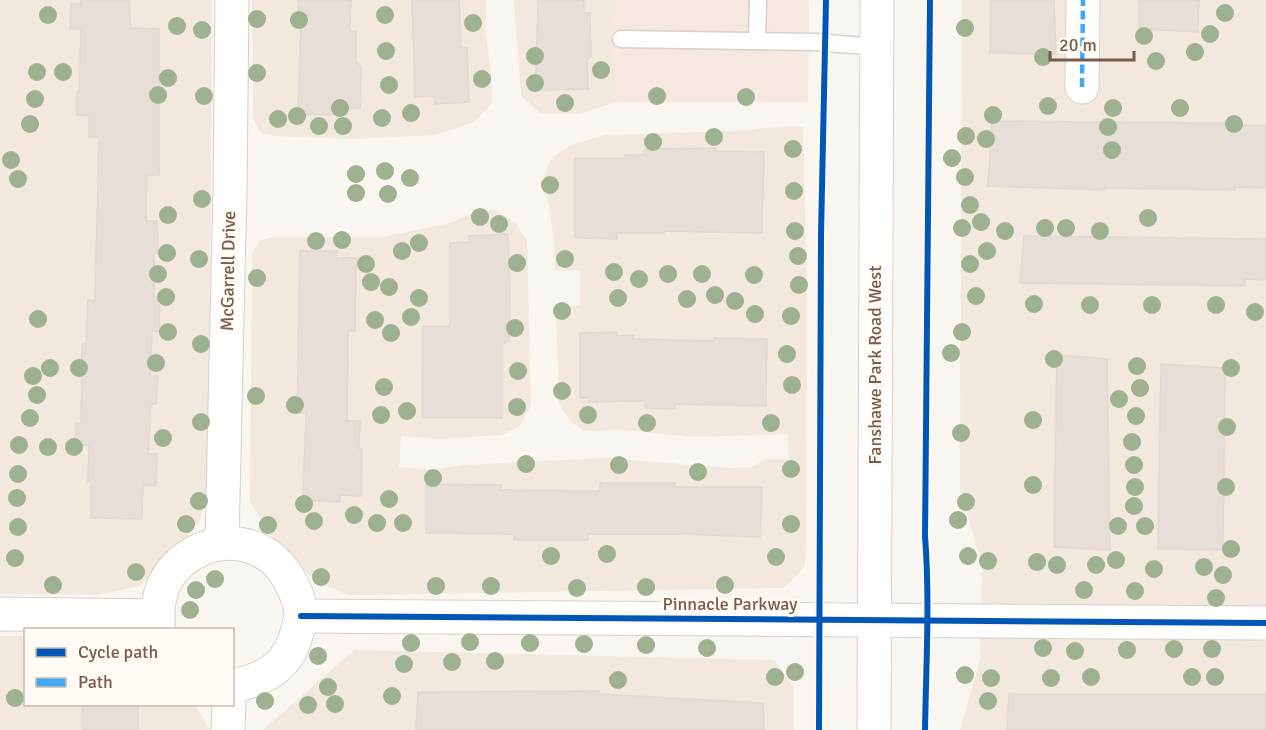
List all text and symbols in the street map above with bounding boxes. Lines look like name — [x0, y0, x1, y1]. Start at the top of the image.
scale bar — [1050, 24, 1134, 62]
text: 20 m — [1059, 34, 1097, 56]
street label: McGarrell Drive — [216, 211, 240, 331]
street label: Fanshawe Park Road West — [864, 266, 886, 464]
street label: Pinnacle Parkway — [662, 593, 798, 615]
legend — [24, 628, 234, 706]
text: Cycle path — [78, 641, 158, 663]
text: Path — [78, 671, 113, 693]

